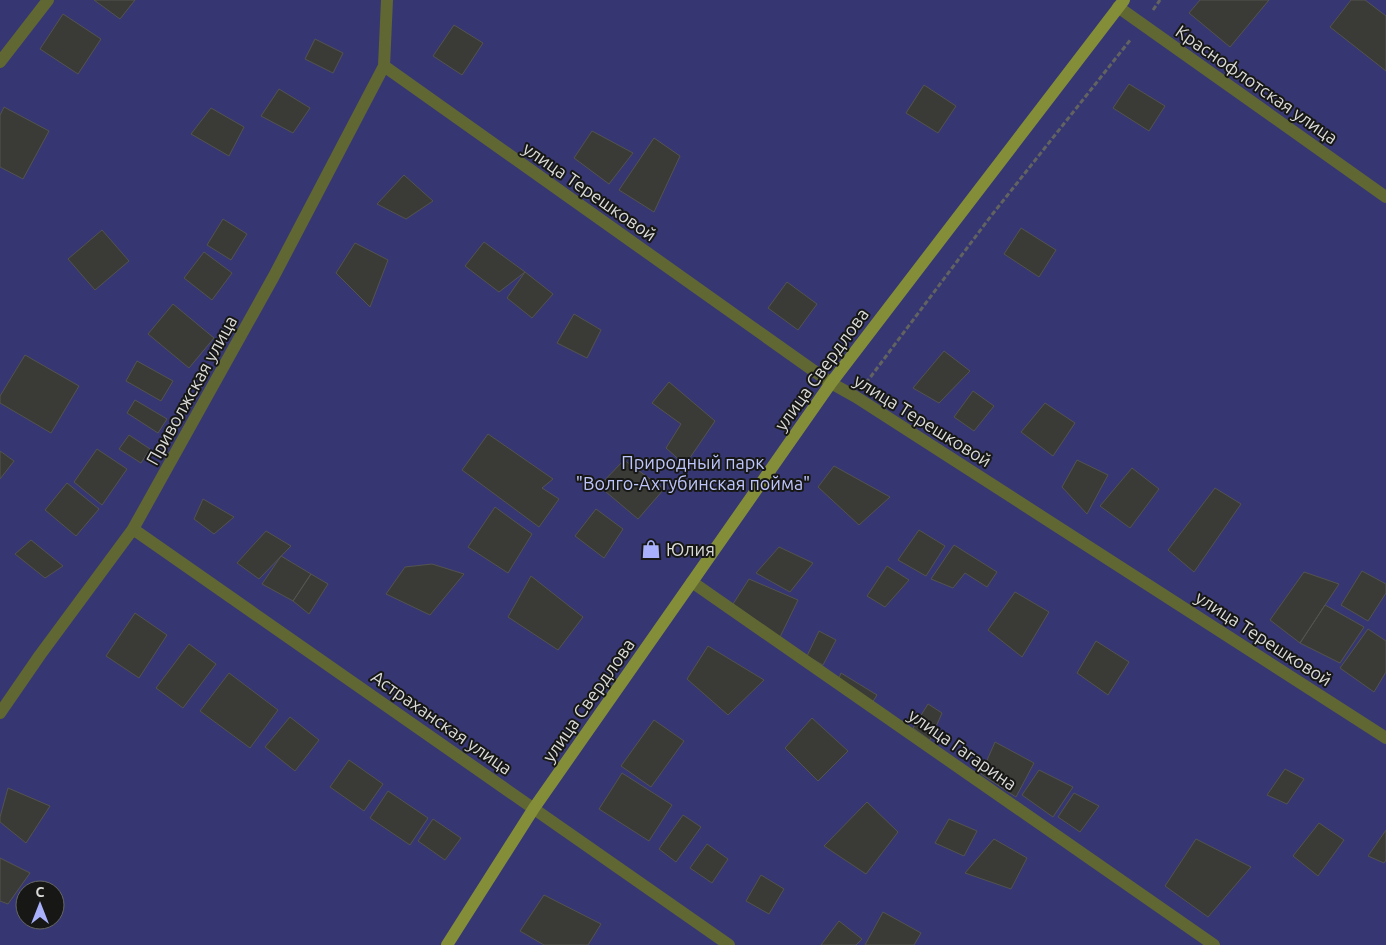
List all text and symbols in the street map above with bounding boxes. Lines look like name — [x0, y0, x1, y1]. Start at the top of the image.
street label: Краснофлотская улица — [1172, 21, 1342, 147]
street label: улица Терешковой — [519, 137, 661, 245]
street label: улица Свердлова — [770, 304, 872, 434]
street label: Приволжская улица — [142, 312, 240, 468]
street label: улица Терешковой — [851, 370, 995, 470]
park label: Природный парк "Волго-Ахтубинская пойма" — [576, 452, 810, 493]
shop icon: Юлия — [640, 538, 662, 560]
place label: Юлия — [666, 539, 715, 559]
street label: улица Терешковой — [1192, 587, 1336, 689]
street label: улица Свердлова — [538, 634, 638, 766]
street label: Астраханская улица — [368, 666, 516, 778]
street label: улица Гагарина — [905, 704, 1021, 794]
north arrow — [15, 880, 65, 930]
text: С — [36, 884, 45, 900]

